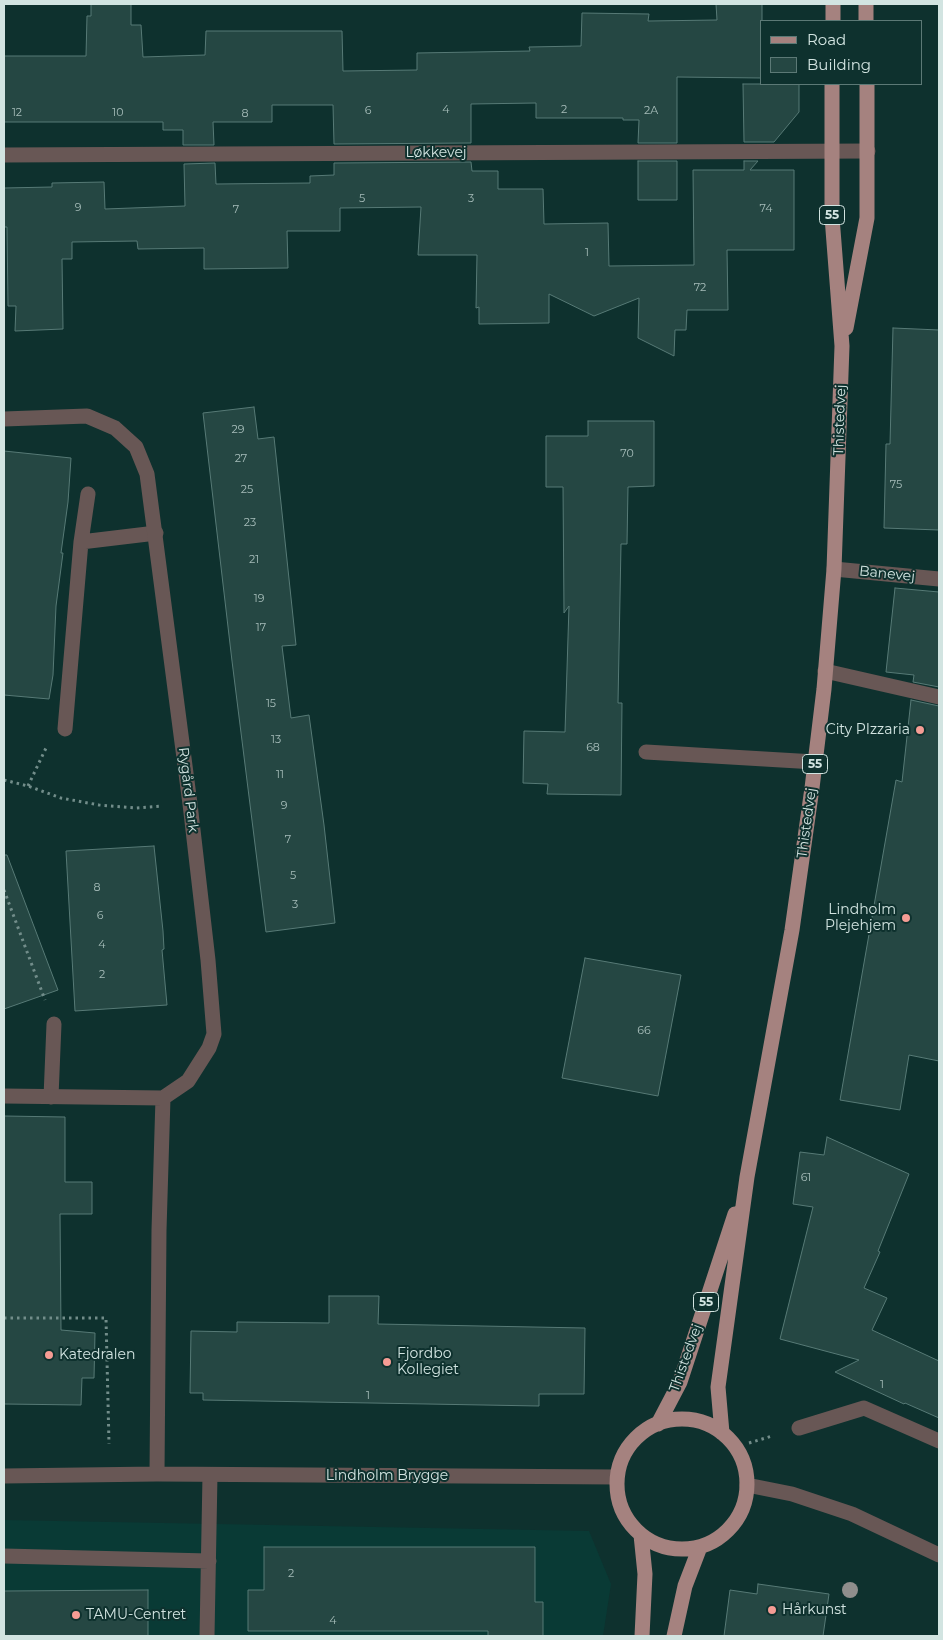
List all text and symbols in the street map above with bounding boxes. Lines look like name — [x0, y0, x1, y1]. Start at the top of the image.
legend — [760, 20, 923, 85]
text: Road — [807, 30, 846, 49]
text: Building — [807, 55, 871, 74]
house number: 4 — [442, 103, 450, 117]
house number: 2 — [561, 103, 567, 117]
house number: 6 — [365, 104, 371, 118]
house number: 2A — [644, 104, 658, 118]
house number: 12 — [12, 106, 22, 120]
house number: 10 — [112, 106, 124, 120]
house number: 8 — [241, 107, 249, 121]
street label: Løkkevej — [405, 145, 467, 161]
house number: 5 — [359, 192, 365, 206]
house number: 3 — [468, 192, 474, 206]
house number: 9 — [75, 201, 81, 215]
house number: 74 — [759, 202, 773, 216]
house number: 7 — [233, 203, 239, 217]
road number: 55 — [820, 206, 844, 224]
house number: 1 — [585, 246, 589, 260]
house number: 72 — [694, 281, 706, 295]
street label: Thistedvej — [830, 384, 850, 456]
house number: 29 — [232, 423, 244, 437]
house number: 70 — [620, 447, 634, 461]
house number: 27 — [235, 452, 247, 466]
house number: 75 — [890, 478, 902, 492]
house number: 25 — [241, 483, 253, 497]
house number: 23 — [244, 516, 256, 530]
house number: 21 — [249, 553, 259, 567]
street label: Banevej — [858, 563, 916, 585]
house number: 19 — [254, 592, 264, 606]
house number: 17 — [256, 621, 266, 635]
house number: 15 — [266, 697, 276, 711]
place label: City PIzzaria — [826, 722, 910, 738]
marker: City PIzzaria — [914, 724, 926, 736]
house number: 13 — [271, 733, 281, 747]
house number: 68 — [586, 741, 600, 755]
street label: Rygård Park — [174, 746, 202, 834]
road number: 55 — [802, 754, 828, 774]
house number: 11 — [276, 768, 284, 782]
street label: Thistedvej — [794, 787, 820, 859]
house number: 9 — [281, 799, 287, 813]
house number: 7 — [285, 833, 291, 847]
house number: 5 — [290, 869, 296, 883]
house number: 8 — [93, 881, 101, 895]
house number: 3 — [292, 898, 298, 912]
place label: Lindholm Plejehjem — [825, 902, 896, 934]
house number: 6 — [97, 909, 103, 923]
marker: Lindholm Plejehjem — [900, 912, 912, 924]
house number: 4 — [98, 938, 106, 952]
house number: 2 — [99, 968, 105, 982]
house number: 66 — [637, 1024, 651, 1038]
house number: 61 — [801, 1171, 811, 1185]
road number: 55 — [694, 1292, 718, 1311]
street label: Thistedvej — [666, 1322, 706, 1394]
place label: Fjordbo Kollegiet — [397, 1346, 459, 1378]
place label: Katedralen — [59, 1347, 135, 1363]
marker: Katedralen — [43, 1349, 55, 1361]
marker: Fjordbo Kollegiet — [381, 1356, 393, 1368]
house number: 1 — [880, 1378, 884, 1392]
house number: 1 — [366, 1389, 370, 1403]
street label: Lindholm Brygge — [326, 1468, 448, 1484]
house number: 2 — [288, 1567, 294, 1581]
place label: Hårkunst — [782, 1602, 847, 1618]
marker: Hårkunst — [766, 1604, 778, 1616]
place label: TAMU-Centret — [86, 1607, 186, 1623]
marker: TAMU-Centret — [70, 1609, 82, 1621]
house number: 4 — [329, 1614, 337, 1628]

